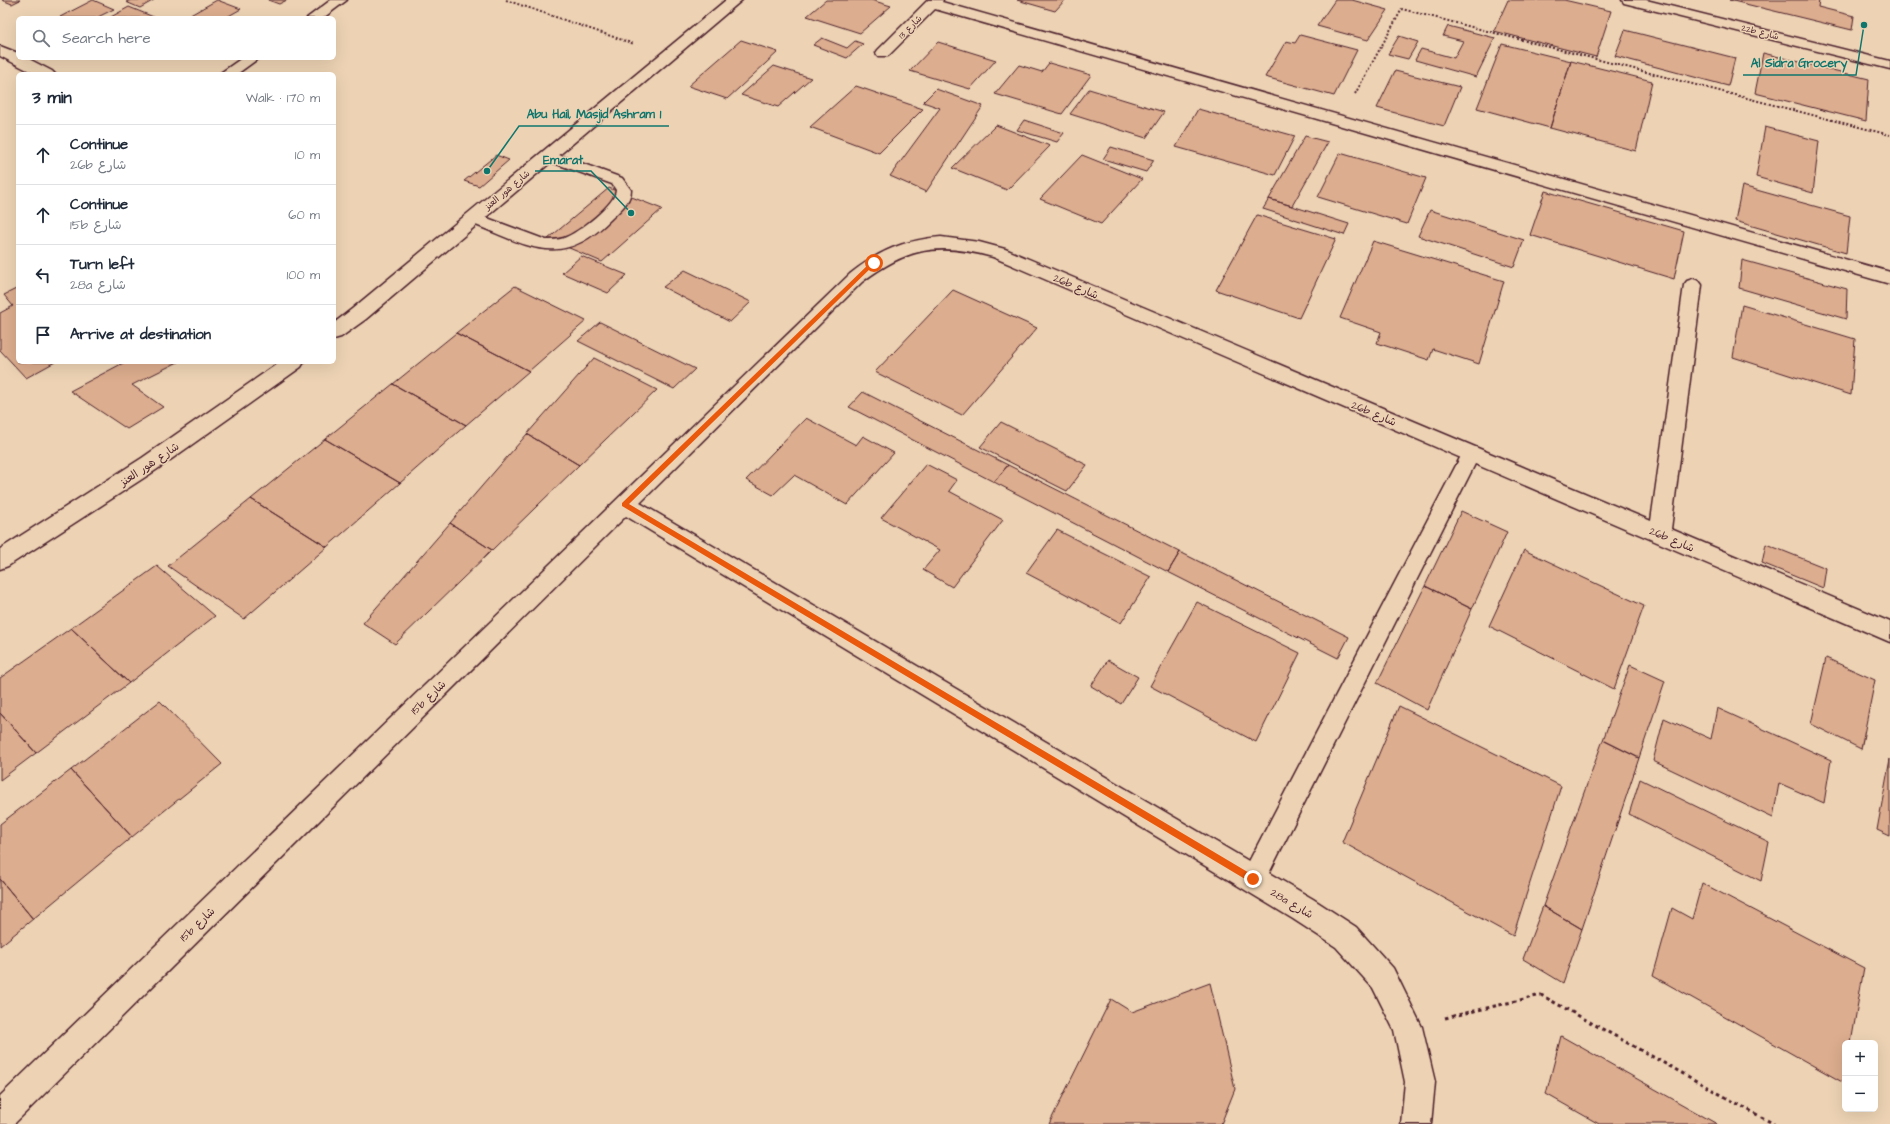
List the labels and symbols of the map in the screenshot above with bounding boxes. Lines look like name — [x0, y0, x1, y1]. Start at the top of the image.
street label: شارع 13 — [896, 13, 925, 42]
street label: 22b شارع — [1740, 22, 1780, 43]
callout: Al Sidra Grocery — [1743, 51, 1856, 75]
text: Al Sidra Grocery — [1751, 55, 1848, 73]
callout: Abu Hail, Masjid Ashram 1 — [519, 102, 669, 126]
text: Abu Hail, Masjid Ashram 1 — [527, 106, 662, 124]
callout: Emarat — [535, 147, 591, 171]
text: Emarat — [543, 152, 583, 169]
street label: شارع هور العنز — [481, 167, 533, 214]
route start — [865, 254, 883, 272]
street label: 26b شارع — [1051, 270, 1101, 304]
street label: 26b شارع — [1349, 397, 1399, 431]
street label: شارع هور العنز — [116, 439, 183, 491]
street label: 26b شارع — [1647, 523, 1697, 557]
street label: 15b شارع — [407, 677, 450, 719]
route end — [1244, 870, 1262, 888]
street label: 28a شارع — [1267, 885, 1316, 923]
street label: 15b شارع — [176, 904, 219, 946]

